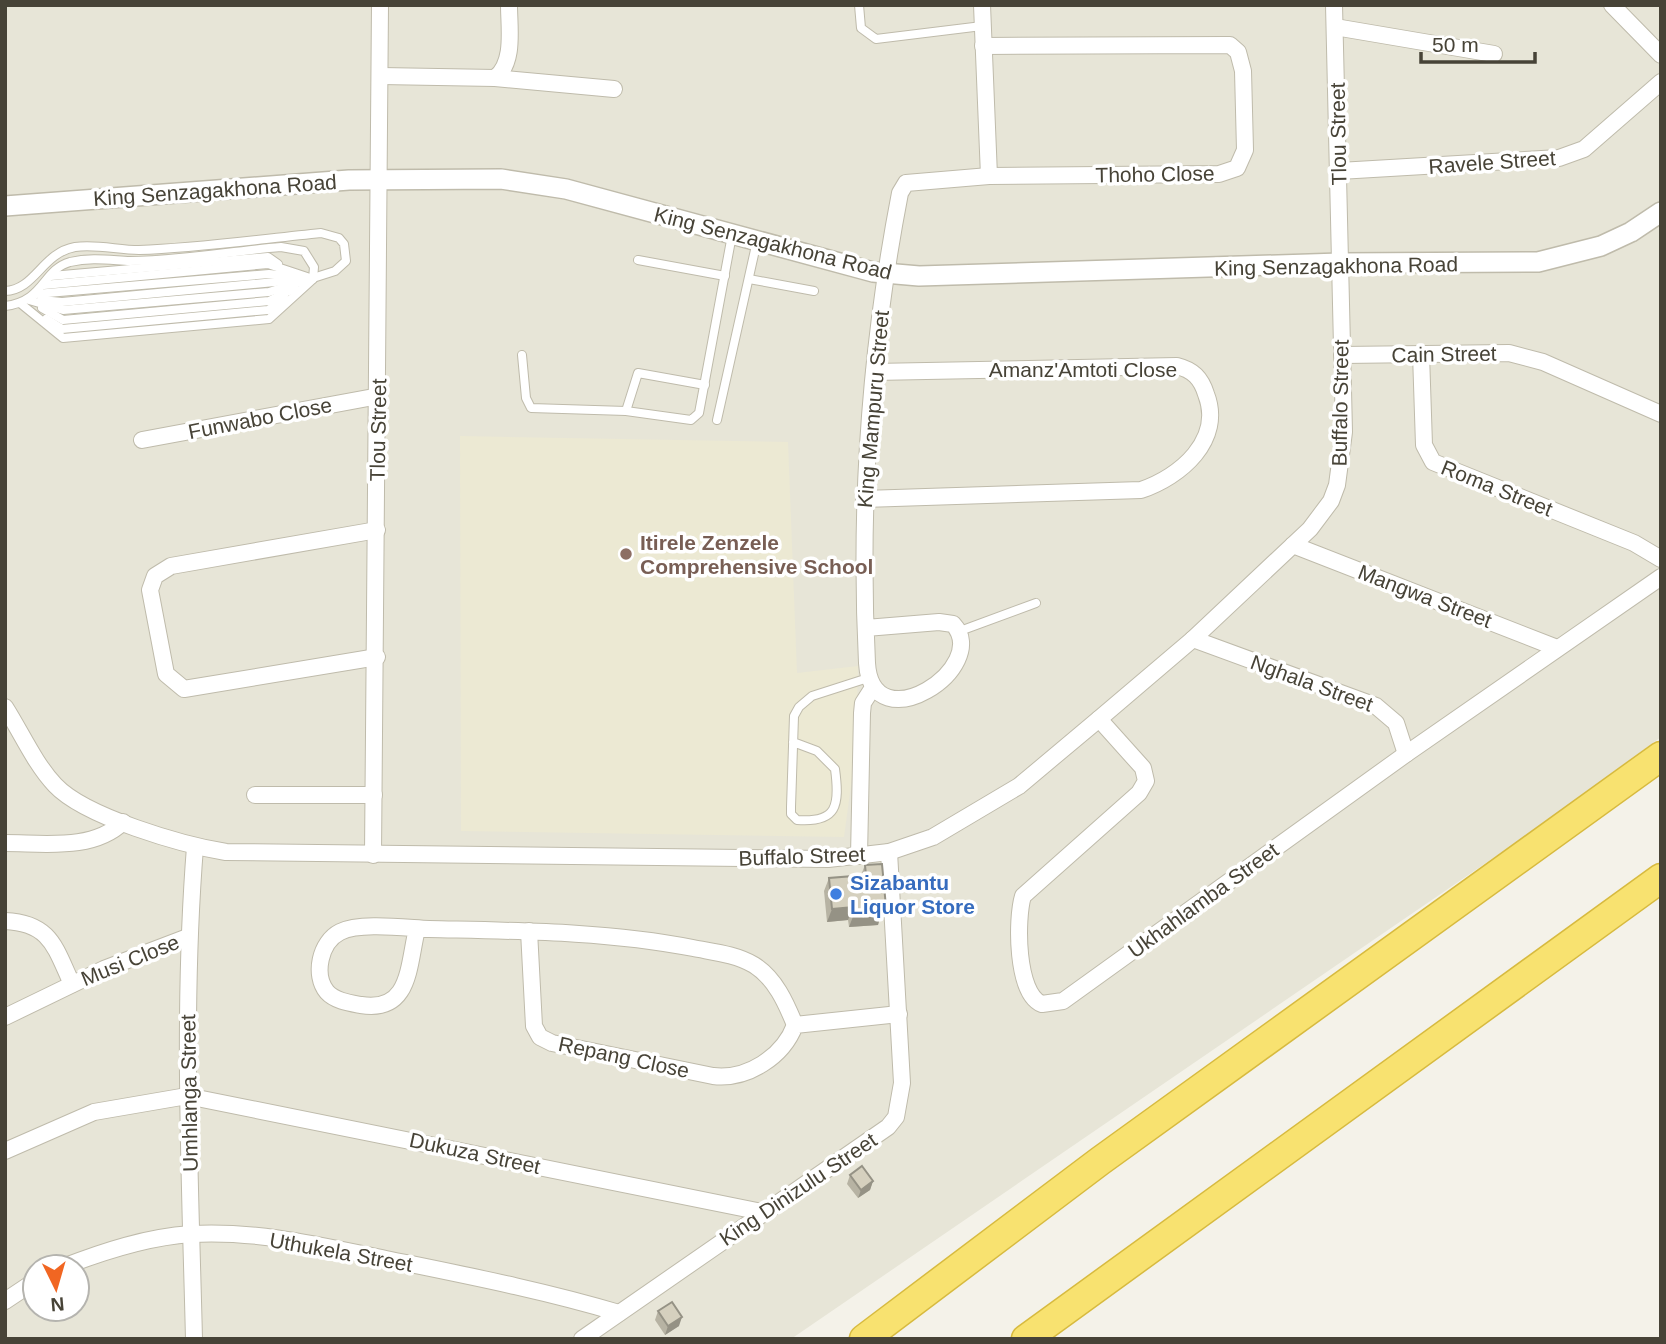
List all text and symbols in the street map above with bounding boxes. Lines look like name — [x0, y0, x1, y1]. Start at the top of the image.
scale bar — [1421, 21, 1535, 65]
text: 50 m — [1432, 33, 1479, 56]
street label: Tlou Street — [1326, 82, 1350, 186]
street label: Ravele Street — [1428, 146, 1556, 178]
street label: Thoho Close — [1095, 161, 1215, 187]
street label: King Senzagakhona Road — [92, 170, 338, 210]
street label: King Senzagakhona Road — [652, 202, 894, 284]
street label: King Senzagakhona Road — [1214, 252, 1458, 280]
street label: King Mampuru Street — [853, 309, 893, 509]
street label: Buffalo Street — [1327, 339, 1353, 467]
street label: Cain Street — [1391, 342, 1497, 366]
street label: Amanz'Amtoti Close — [989, 358, 1177, 381]
street label: Tlou Street — [366, 378, 390, 482]
street label: Funwabo Close — [186, 393, 334, 443]
street label: Roma Street — [1438, 455, 1556, 521]
place label: Itirele Zenzele Comprehensive School — [640, 531, 873, 578]
marker: Itirele Zenzele Comprehensive School — [618, 546, 634, 562]
street label: Mangwa Street — [1355, 560, 1495, 632]
street label: Nghala Street — [1248, 650, 1376, 716]
street label: Ukhahlamba Street — [1124, 838, 1283, 962]
street label: Buffalo Street — [738, 842, 866, 870]
place label: Sizabantu Liquor Store — [850, 871, 975, 918]
marker: Sizabantu Liquor Store — [828, 886, 844, 902]
street label: Musi Close — [78, 930, 182, 990]
street label: Umhlanga Street — [176, 1014, 202, 1172]
street label: Repang Close — [557, 1032, 691, 1082]
street label: Dukuza Street — [408, 1128, 543, 1178]
street label: King Dinizulu Street — [715, 1128, 881, 1250]
street label: Uthukela Street — [268, 1228, 414, 1276]
north arrow — [21, 1253, 91, 1323]
text: N — [50, 1293, 65, 1315]

